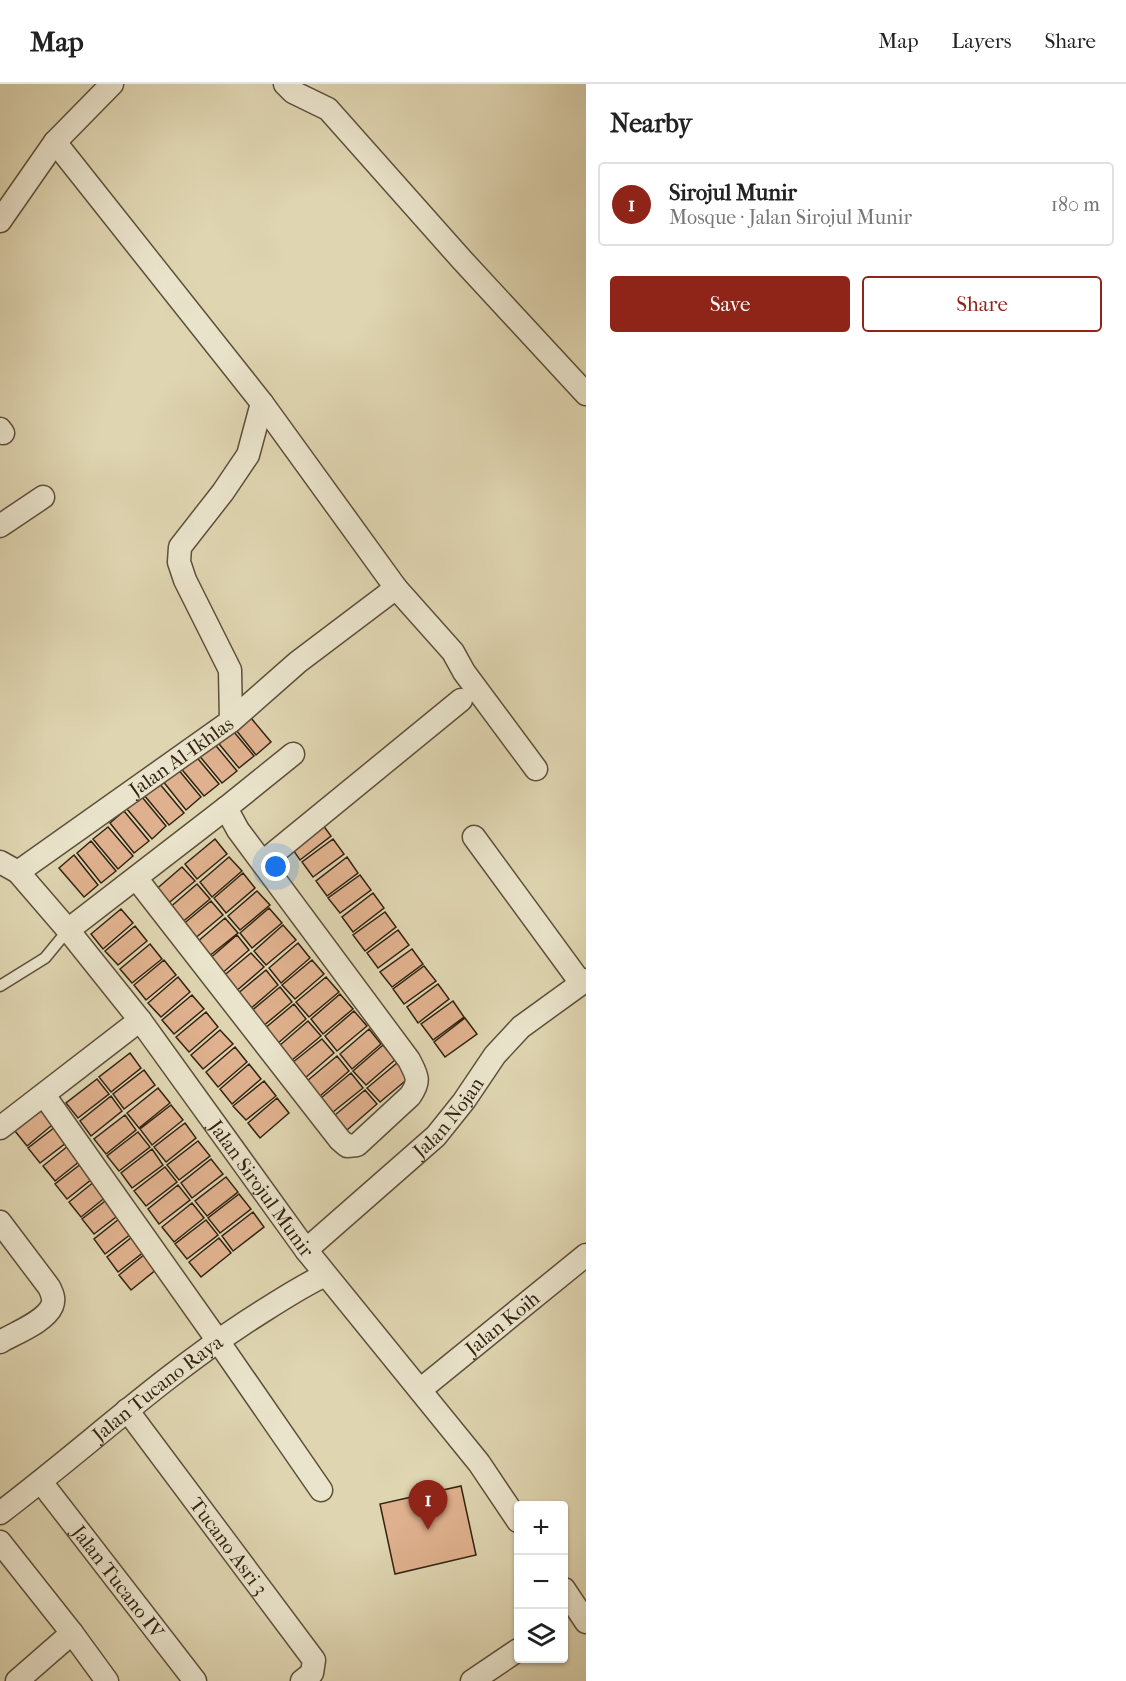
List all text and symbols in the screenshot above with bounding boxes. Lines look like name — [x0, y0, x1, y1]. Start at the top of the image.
text: Map — [30, 25, 84, 58]
text: Map — [878, 29, 919, 53]
text: Layers — [952, 29, 1011, 53]
text: Share — [1044, 29, 1096, 53]
text: Nearby — [610, 108, 692, 139]
text: Sirojul Munir — [669, 180, 797, 206]
text: 1 — [628, 193, 635, 216]
text: 180 m — [1051, 193, 1100, 216]
text: Mosque · Jalan Sirojul Munir — [669, 206, 912, 229]
button: Save — [610, 276, 850, 332]
button: Share — [862, 276, 1102, 332]
street label: Jalan Al-Ikhlas — [123, 712, 238, 803]
your location — [261, 852, 290, 881]
street label: Jalan Nojan — [407, 1073, 489, 1164]
street label: Jalan Sirojul Munir — [203, 1114, 318, 1262]
street label: Jalan Koih — [459, 1286, 545, 1362]
street label: Jalan Tucano Raya — [86, 1330, 228, 1448]
pin: 1 — [408, 1480, 448, 1530]
street label: Tucano Asri 3 — [185, 1493, 272, 1600]
map controls — [514, 1501, 568, 1663]
button: + — [514, 1501, 568, 1555]
street label: Jalan Tucano IV — [66, 1519, 169, 1644]
button: − — [514, 1555, 568, 1609]
button: layers — [514, 1609, 568, 1663]

